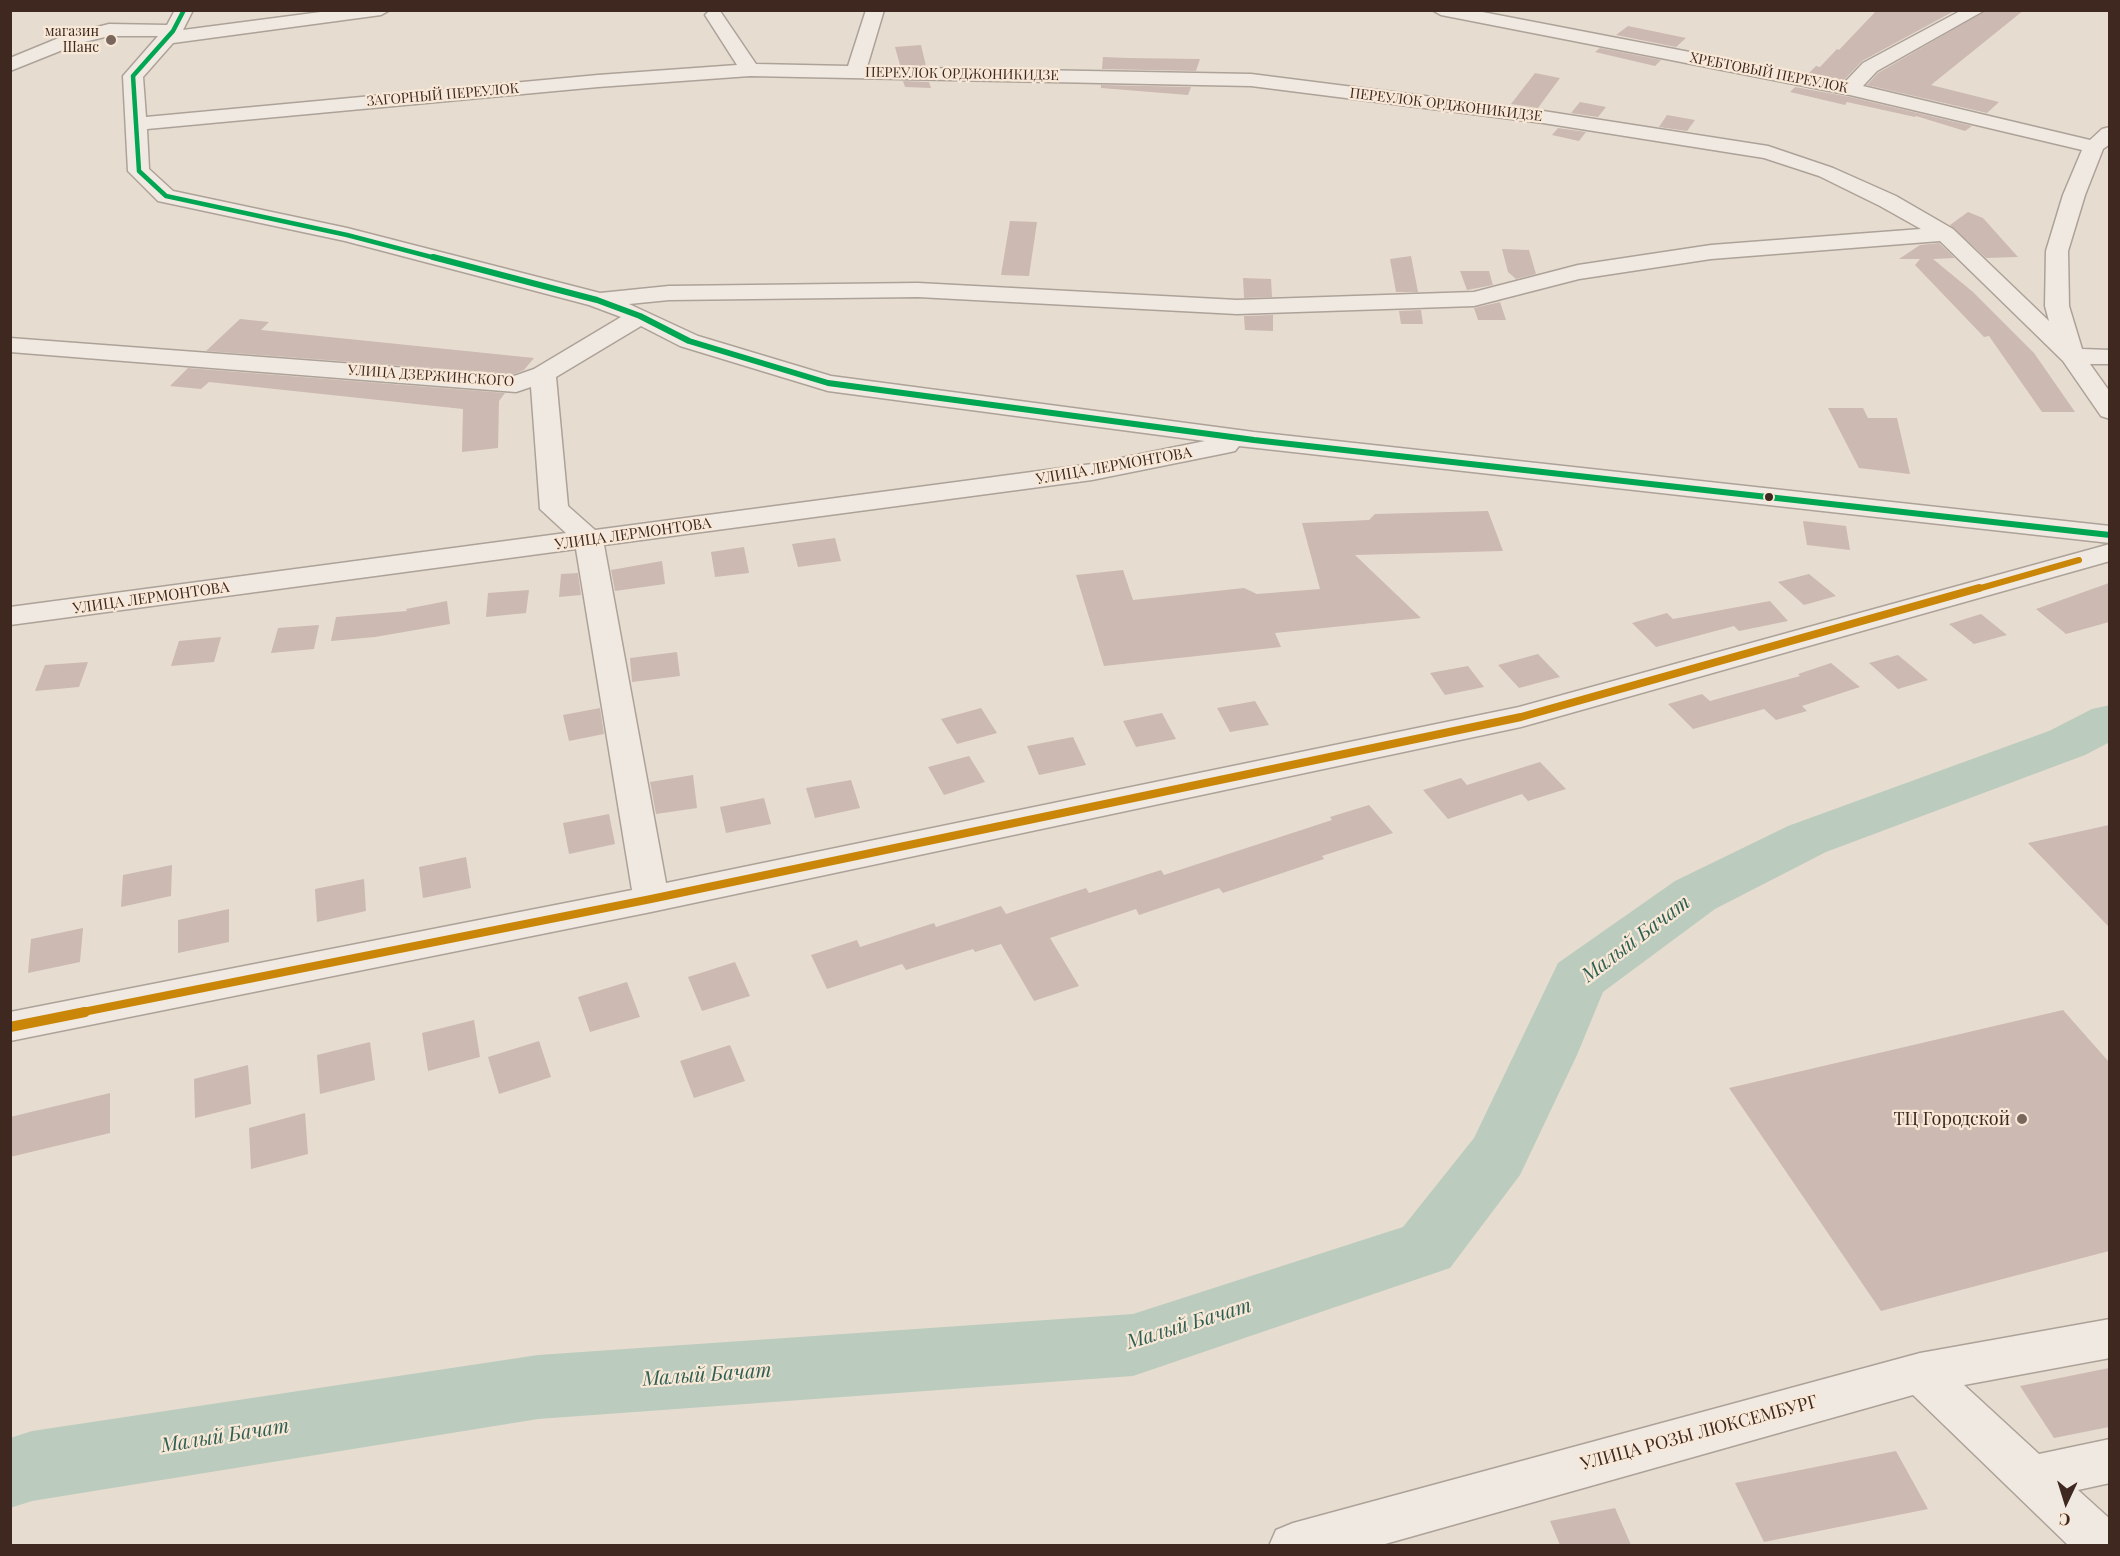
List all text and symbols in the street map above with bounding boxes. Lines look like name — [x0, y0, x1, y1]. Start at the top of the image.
place label: магазин Шанс — [45, 24, 99, 56]
marker: магазин Шанс — [104, 33, 118, 47]
street label: ХРЕБТОВЫЙ ПЕРЕУЛОК — [1688, 49, 1850, 97]
street label: ПЕРЕУЛОК ОРДЖОНИКИДЗЕ — [865, 64, 1059, 84]
street label: ЗАГОРНЫЙ ПЕРЕУЛОК — [366, 80, 520, 110]
street label: ПЕРЕУЛОК ОРДЖОНИКИДЗЕ — [1349, 85, 1543, 125]
street label: УЛИЦА ДЗЕРЖИНСКОГО — [347, 362, 515, 390]
street label: УЛИЦА ЛЕРМОНТОВА — [1035, 443, 1193, 489]
unlabelled marker — [1763, 491, 1775, 503]
street label: УЛИЦА ЛЕРМОНТОВА — [554, 514, 712, 554]
street label: УЛИЦА ЛЕРМОНТОВА — [72, 578, 230, 618]
water label: Малый Бачат — [1577, 890, 1695, 988]
place label: ТЦ Городской — [1893, 1108, 2010, 1130]
marker: ТЦ Городской — [2015, 1112, 2029, 1126]
water label: Малый Бачат — [1124, 1294, 1254, 1354]
water label: Малый Бачат — [642, 1359, 772, 1391]
street label: УЛИЦА РОЗЫ ЛЮКСЕМБУРГ — [1578, 1391, 1820, 1475]
water label: Малый Бачат — [159, 1414, 291, 1458]
north arrow — [2036, 1472, 2096, 1532]
text: С — [2058, 1510, 2071, 1531]

